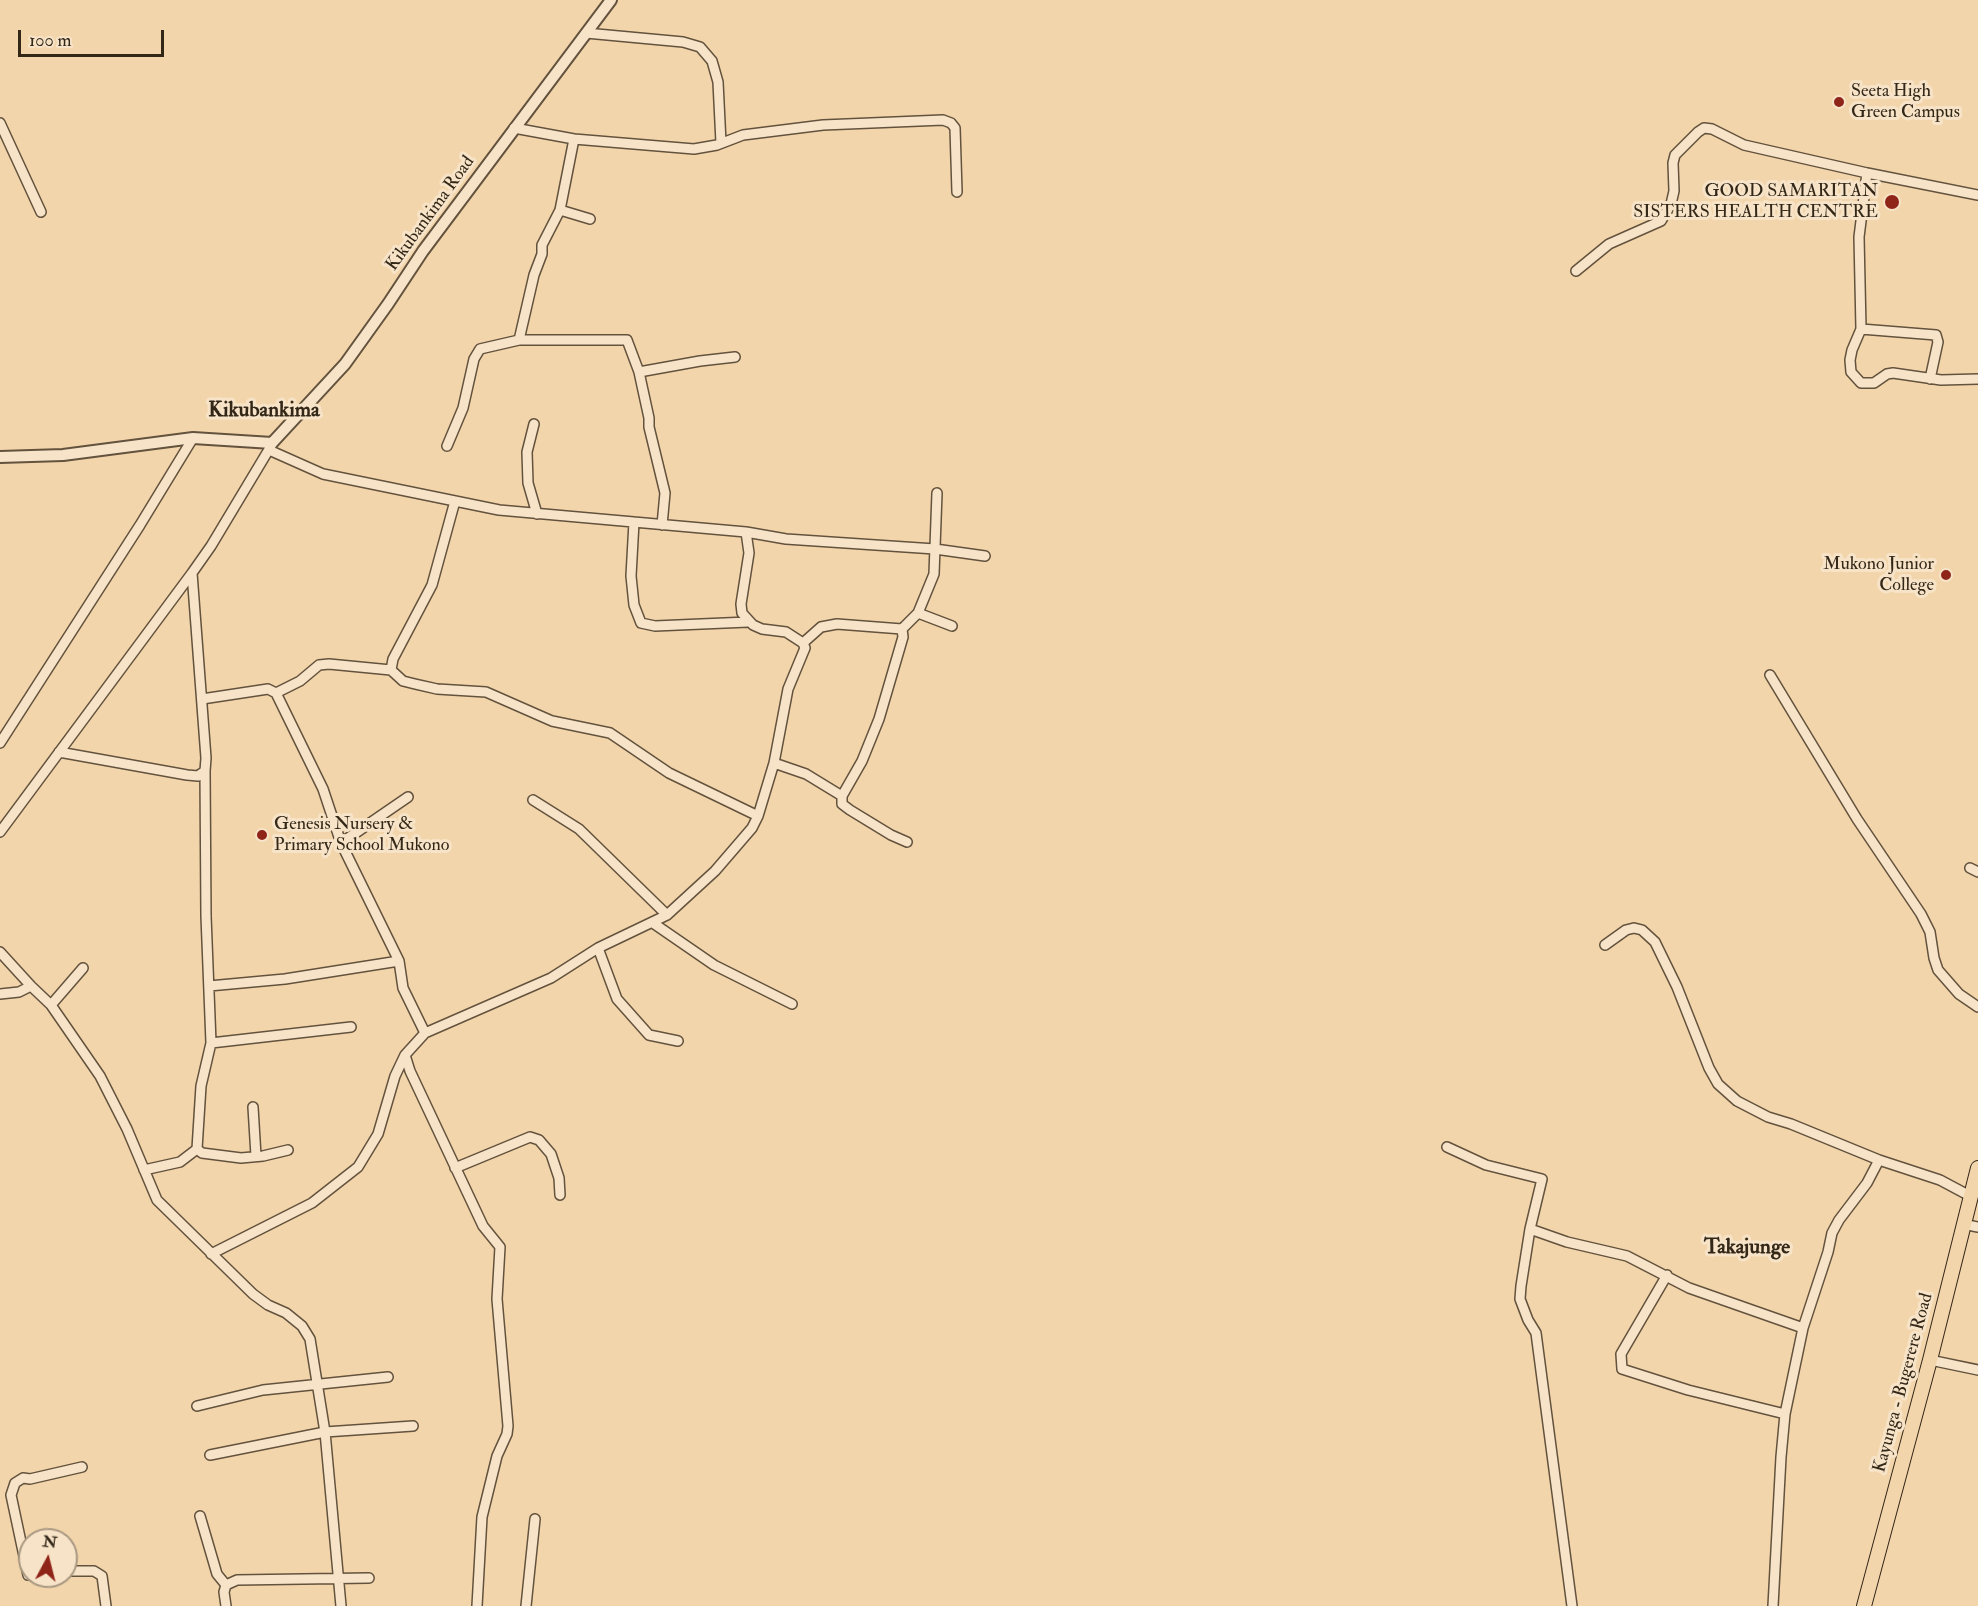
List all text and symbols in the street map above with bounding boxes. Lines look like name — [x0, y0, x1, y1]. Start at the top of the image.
scale bar — [21, 18, 166, 56]
text: 100 m — [29, 29, 72, 52]
place label: Seeta High Green Campus — [1851, 81, 1960, 124]
marker: Seeta High Green Campus — [1832, 95, 1846, 109]
street label: Kikubankima Road — [382, 152, 480, 276]
place label: GOOD SAMARITAN SISTERS HEALTH CENTRE — [1633, 181, 1878, 224]
marker: GOOD SAMARITAN SISTERS HEALTH CENTRE — [1883, 193, 1901, 211]
district label: Kikubankima — [208, 398, 320, 424]
place label: Mukono Junior College — [1823, 554, 1934, 596]
marker: Mukono Junior College — [1939, 568, 1953, 582]
place label: Genesis Nursery & Primary School Mukono — [274, 814, 449, 856]
marker: Genesis Nursery & Primary School Mukono — [255, 828, 269, 842]
district label: Takajunge — [1704, 1235, 1790, 1261]
street label: Kayunga - Bugerere Road — [1870, 1291, 1938, 1475]
north arrow — [18, 1528, 78, 1588]
text: N — [42, 1531, 58, 1553]

